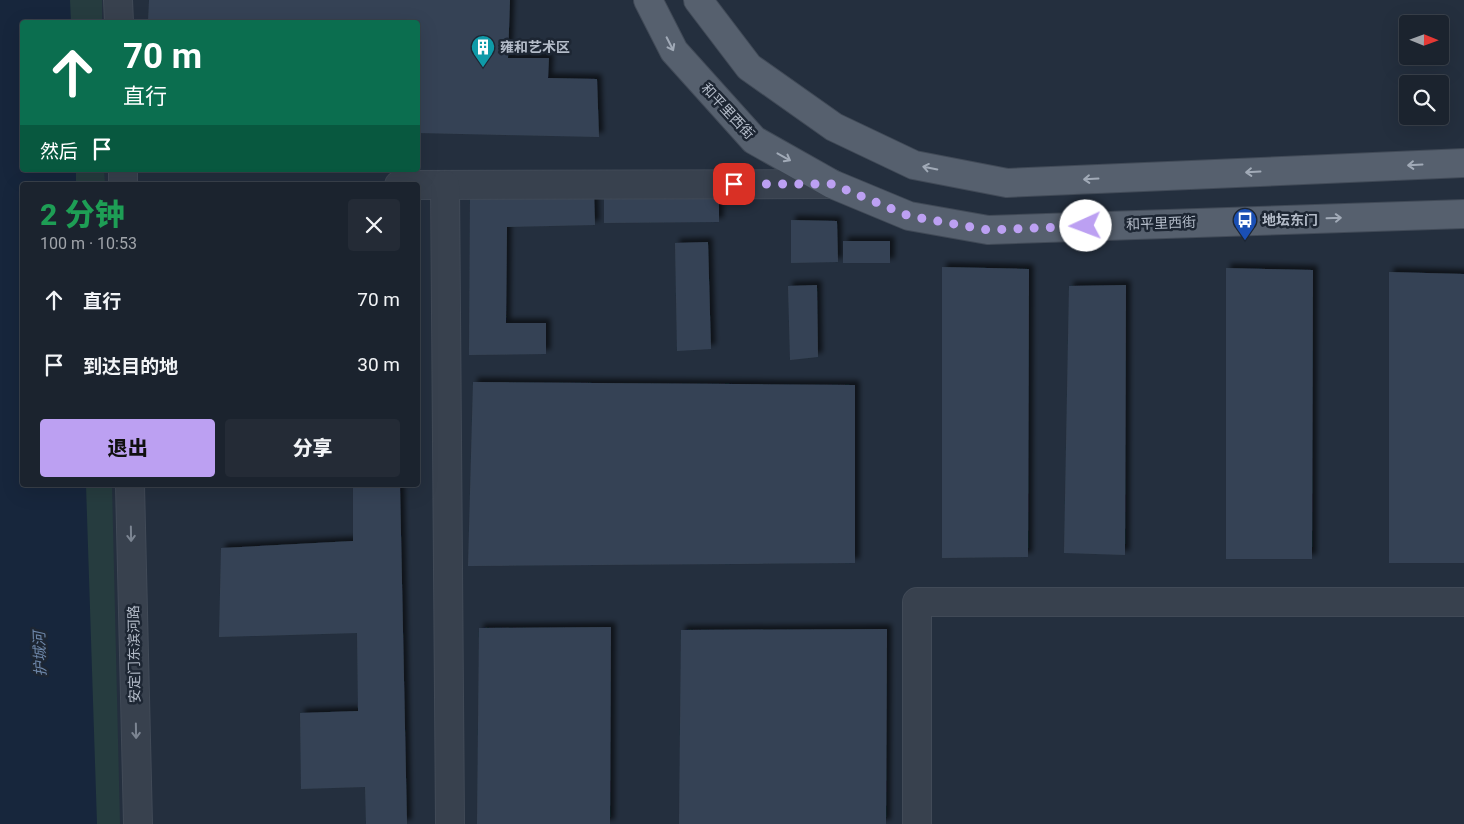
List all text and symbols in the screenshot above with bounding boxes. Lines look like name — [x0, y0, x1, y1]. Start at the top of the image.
north arrow — [1399, 15, 1449, 65]
map controls — [1399, 15, 1449, 125]
building icon: 雍和艺术区 — [470, 34, 496, 68]
text: 70 m — [123, 36, 202, 77]
one-way arrow — [665, 36, 675, 51]
place label: 雍和艺术区 — [500, 39, 570, 55]
icon: ahead — [40, 40, 105, 105]
button: search — [1399, 75, 1449, 125]
street label: 和平里西街 — [698, 80, 758, 142]
text: 直行 — [123, 84, 167, 109]
icon: arrive — [88, 135, 116, 163]
text: 然后 — [40, 140, 78, 163]
one-way arrow — [776, 152, 791, 162]
one-way arrow — [1408, 160, 1424, 170]
pin — [713, 163, 755, 205]
one-way arrow — [922, 163, 938, 172]
one-way arrow — [1245, 168, 1261, 177]
icon: arrive — [720, 170, 748, 198]
one-way arrow — [1083, 175, 1099, 184]
text: 2 分钟 — [40, 197, 125, 232]
button: close — [348, 199, 400, 251]
position arrow — [1059, 199, 1111, 251]
bus stop icon: 地坛东门 — [1232, 207, 1258, 241]
place label: 地坛东门 — [1262, 212, 1318, 228]
one-way arrow — [1326, 213, 1342, 222]
street label: 和平里西街 — [1126, 214, 1196, 232]
text: 100 m · 10:53 — [40, 234, 137, 253]
icon: ahead — [40, 286, 68, 314]
text: 70 m — [357, 288, 400, 311]
text: 直行 — [83, 290, 121, 313]
icon: arrive — [40, 351, 68, 379]
text: 30 m — [357, 353, 400, 376]
text: 到达目的地 — [83, 355, 178, 378]
button: 退出 — [40, 419, 215, 477]
button: 分享 — [225, 419, 400, 477]
one-way arrow — [127, 525, 136, 541]
street label: 安定门东滨河路 — [125, 605, 143, 703]
water label: 护城河 — [30, 628, 50, 677]
one-way arrow — [131, 722, 141, 739]

